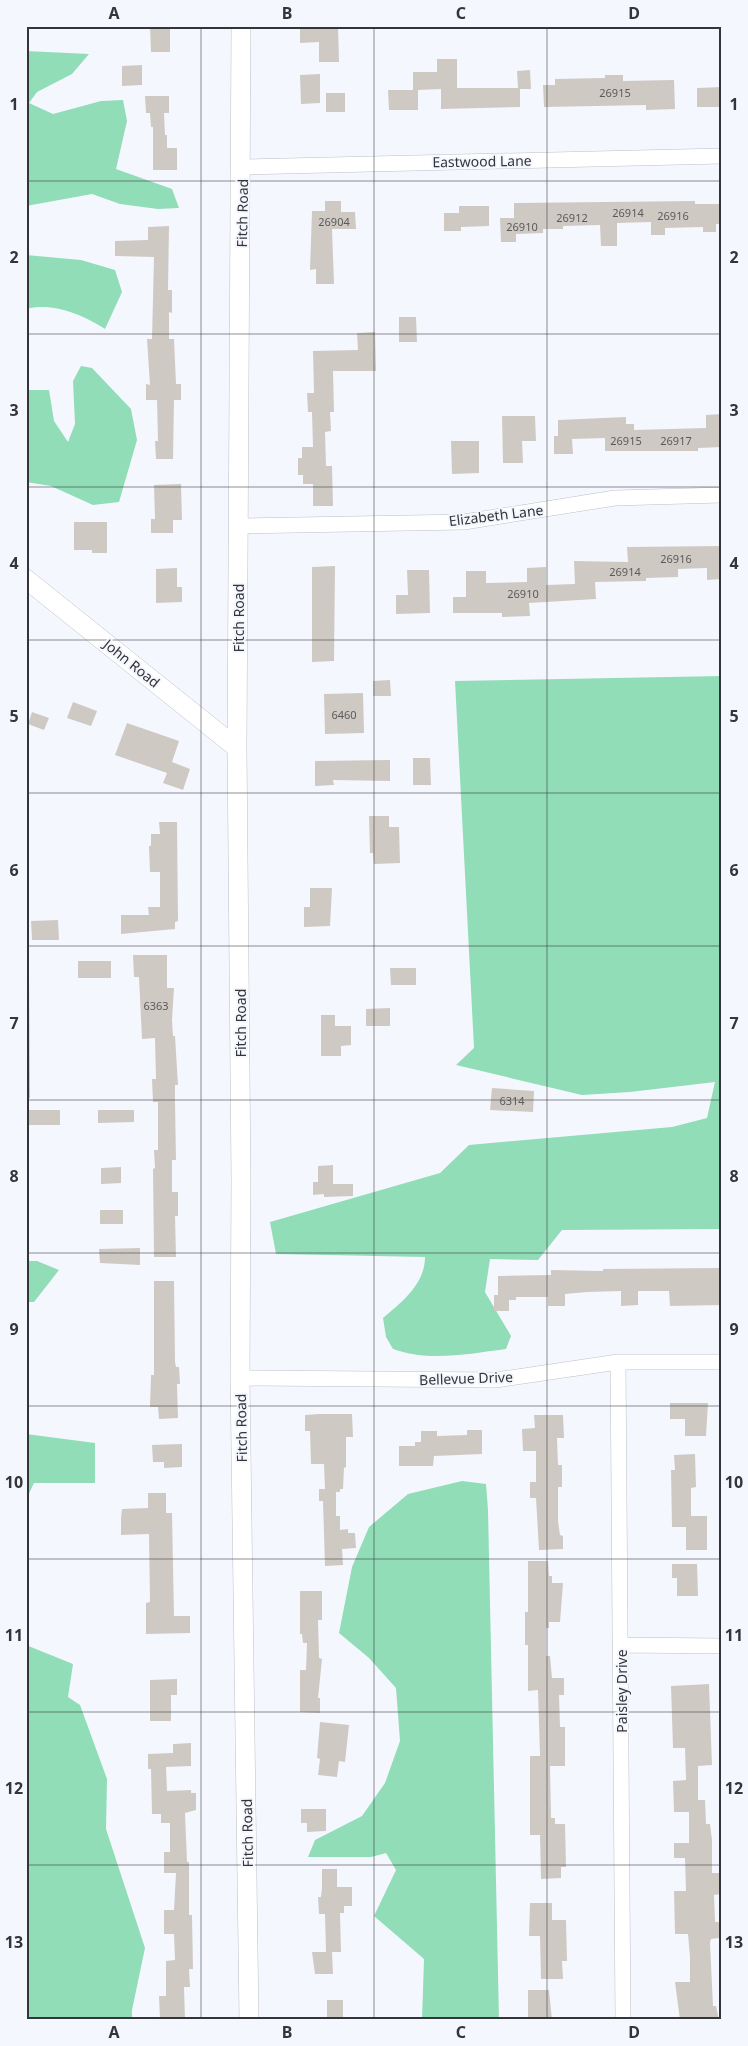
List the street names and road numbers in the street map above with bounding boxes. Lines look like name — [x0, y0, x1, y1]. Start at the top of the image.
street label: Eastwood Lane — [432, 151, 532, 171]
street label: Fitch Road — [232, 179, 252, 247]
street label: Elizabeth Lane — [448, 500, 544, 530]
street label: Fitch Road — [229, 584, 248, 652]
street label: John Road — [98, 633, 164, 691]
street label: Fitch Road — [231, 989, 250, 1057]
street label: Bellevue Drive — [419, 1367, 513, 1389]
street label: Fitch Road — [231, 1394, 251, 1462]
street label: Paisley Drive — [612, 1649, 631, 1733]
street label: Fitch Road — [237, 1799, 257, 1867]

